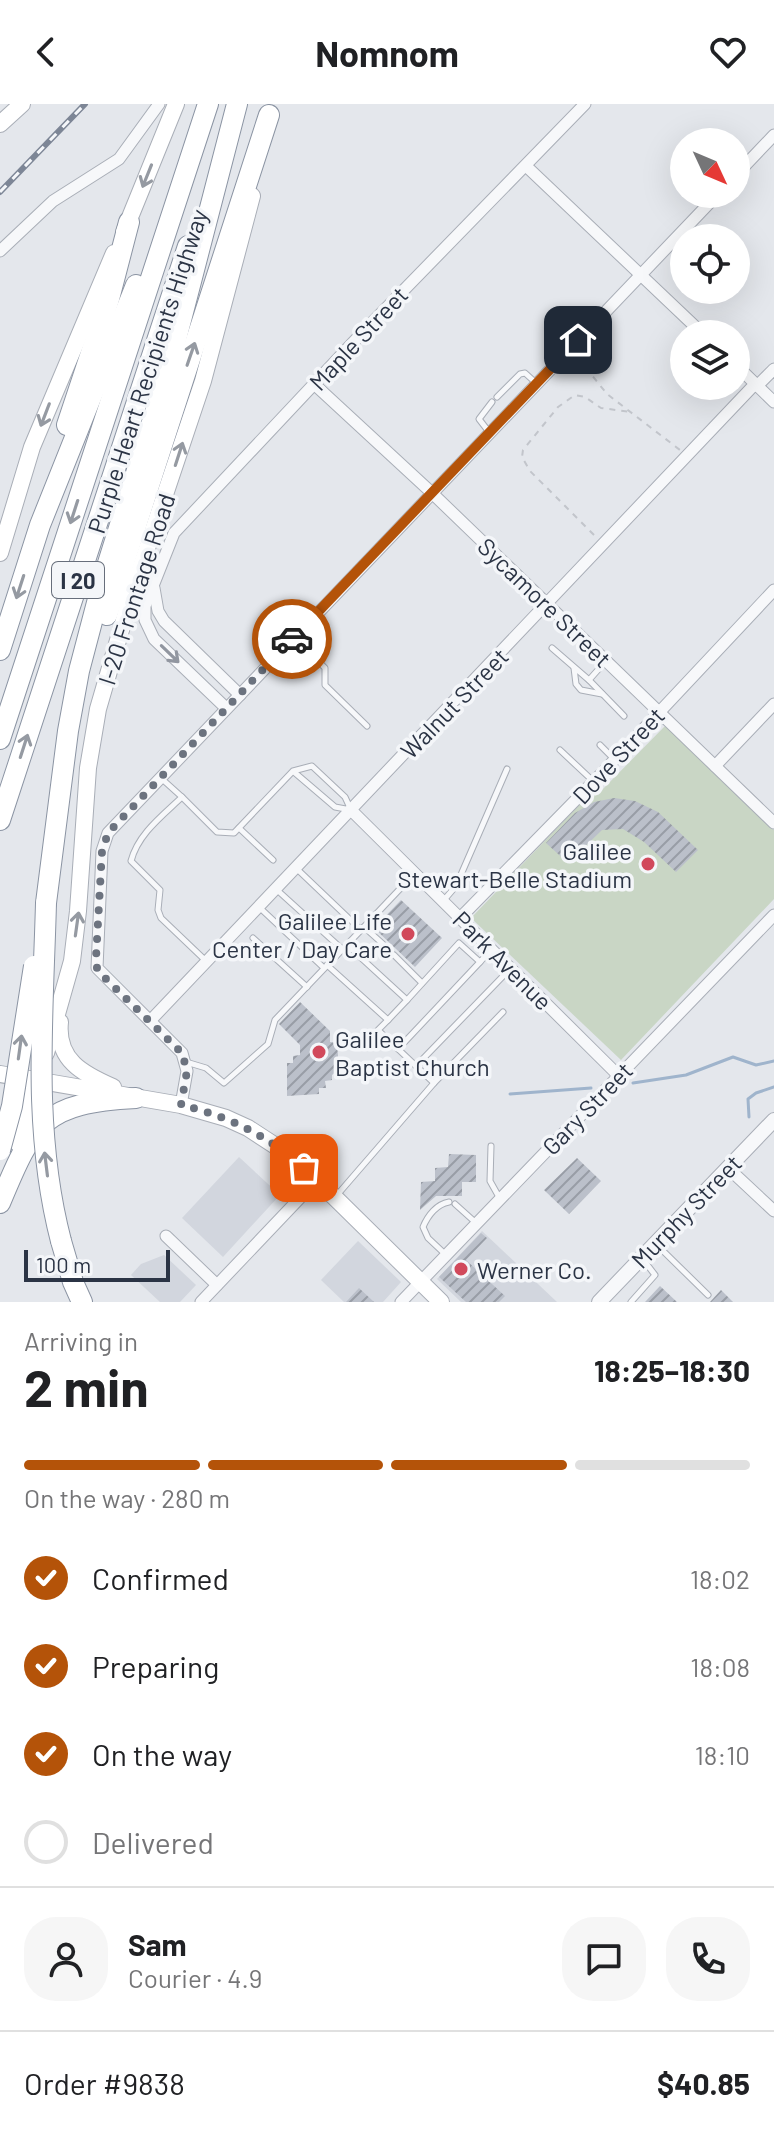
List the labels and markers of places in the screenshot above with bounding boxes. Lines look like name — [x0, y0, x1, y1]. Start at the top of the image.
pin — [544, 306, 612, 374]
place label: Galilee Stewart-Belle Stadium — [397, 836, 632, 893]
marker: Galilee Stewart-Belle Stadium — [639, 855, 657, 873]
place label: Galilee Life Center / Day Care — [212, 906, 392, 963]
marker: Galilee Life Center / Day Care — [399, 925, 417, 943]
place label: Galilee Baptist Church — [335, 1024, 490, 1081]
marker: Galilee Baptist Church — [310, 1043, 328, 1061]
pin — [270, 1134, 338, 1202]
place label: Werner Co. — [477, 1255, 592, 1284]
marker: Werner Co. — [452, 1260, 470, 1278]

